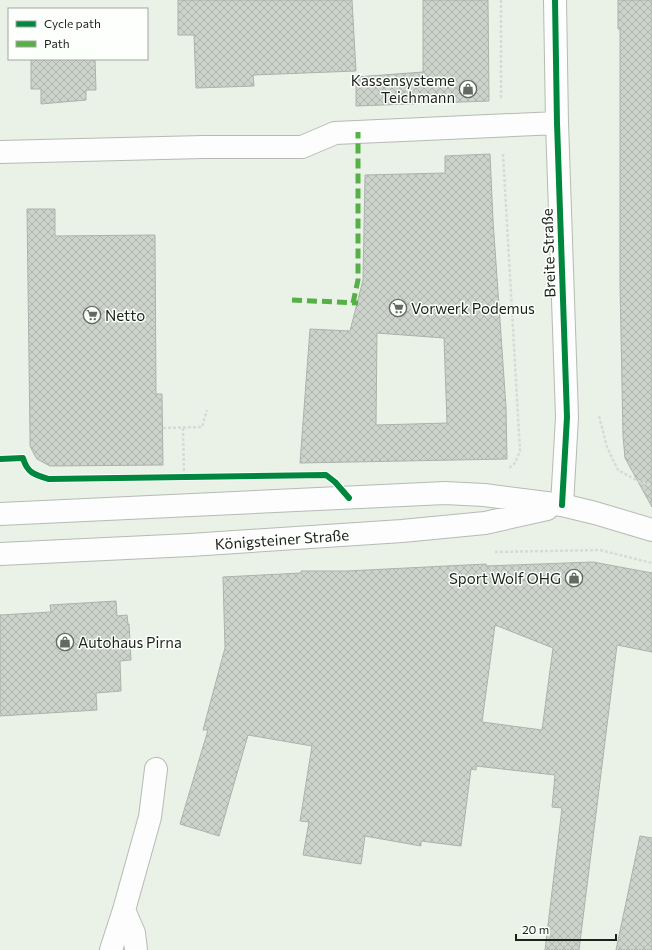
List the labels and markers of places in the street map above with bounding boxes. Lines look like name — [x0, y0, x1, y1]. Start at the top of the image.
place label: Kassensysteme Teichmann — [351, 71, 455, 106]
shop icon: Kassensysteme Teichmann — [458, 79, 478, 99]
supermarket icon: Vorwerk Podemus — [388, 298, 408, 318]
place label: Vorwerk Podemus — [411, 299, 535, 317]
supermarket icon: Netto — [82, 305, 102, 325]
place label: Netto — [105, 306, 145, 324]
shop icon: Sport Wolf OHG — [564, 568, 584, 588]
place label: Sport Wolf OHG — [449, 569, 561, 587]
shop icon: Autohaus Pirna — [55, 632, 75, 652]
place label: Autohaus Pirna — [78, 633, 182, 651]

